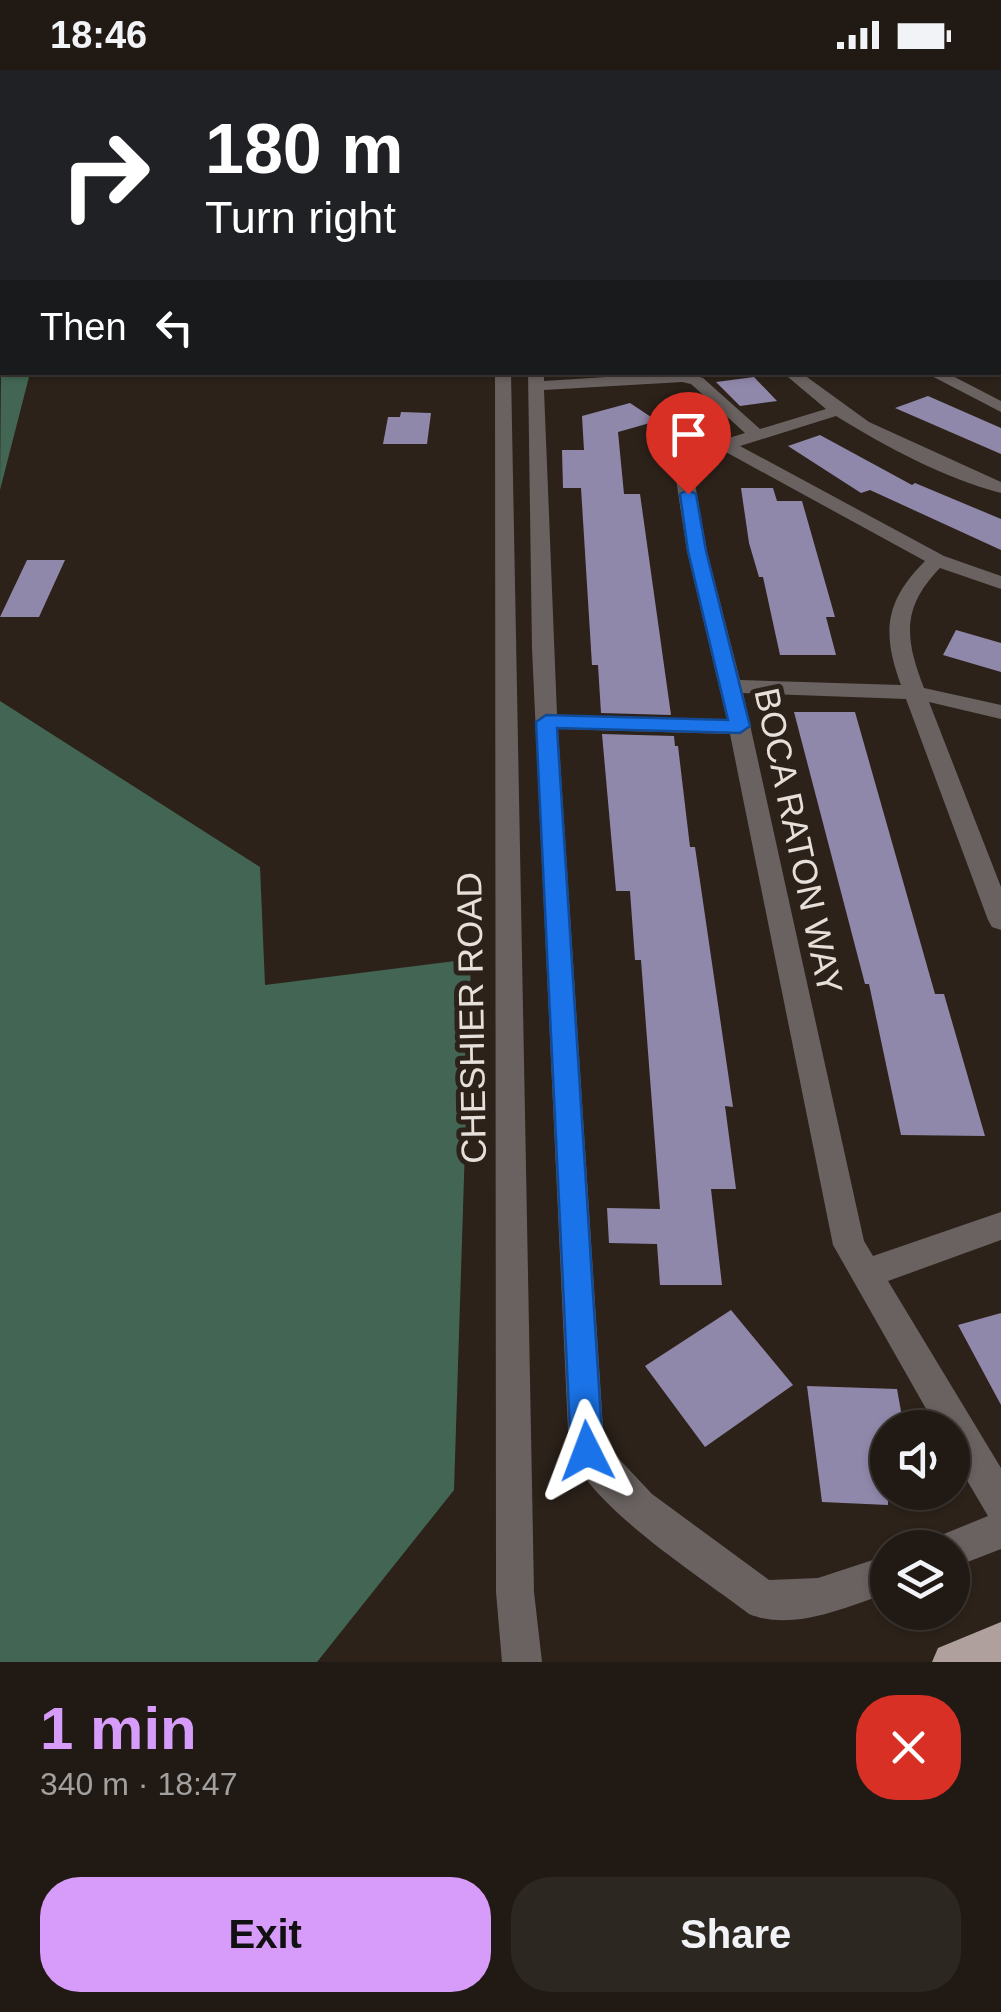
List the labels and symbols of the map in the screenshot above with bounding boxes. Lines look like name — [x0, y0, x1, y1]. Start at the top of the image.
pin — [646, 392, 731, 495]
street label: BOCA RATON WAY — [748, 684, 850, 998]
street label: CHESHIER ROAD — [449, 872, 493, 1164]
position arrow — [535, 1399, 639, 1503]

